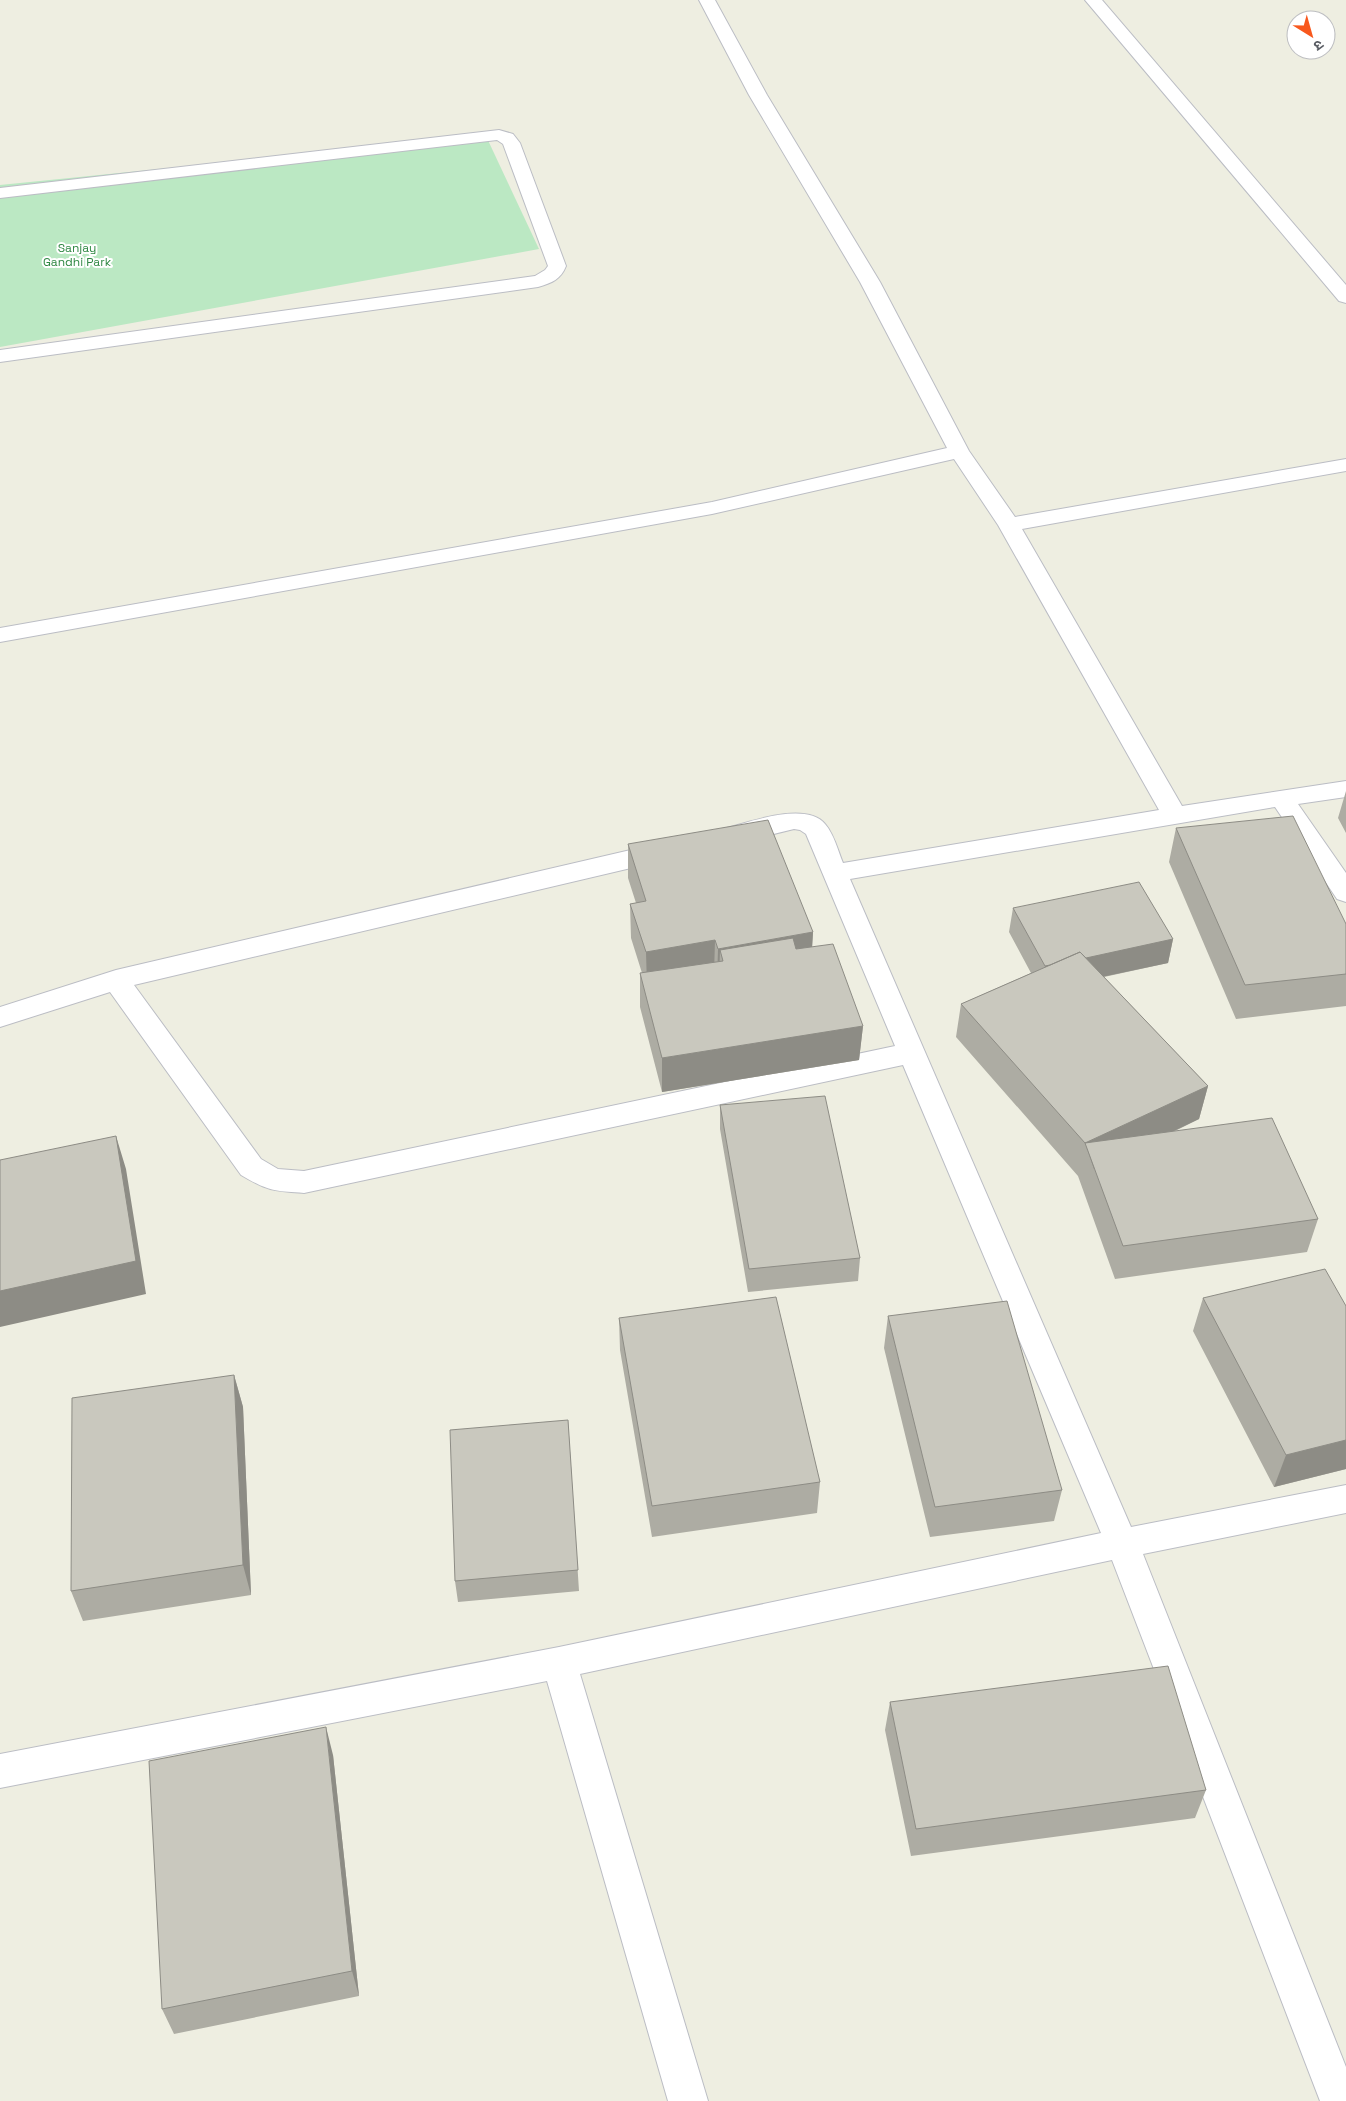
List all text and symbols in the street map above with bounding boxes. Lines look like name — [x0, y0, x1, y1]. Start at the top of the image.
north arrow — [1286, 10, 1336, 60]
text: उ — [1309, 36, 1328, 56]
park label: Sanjay Gandhi Park — [43, 240, 112, 270]

